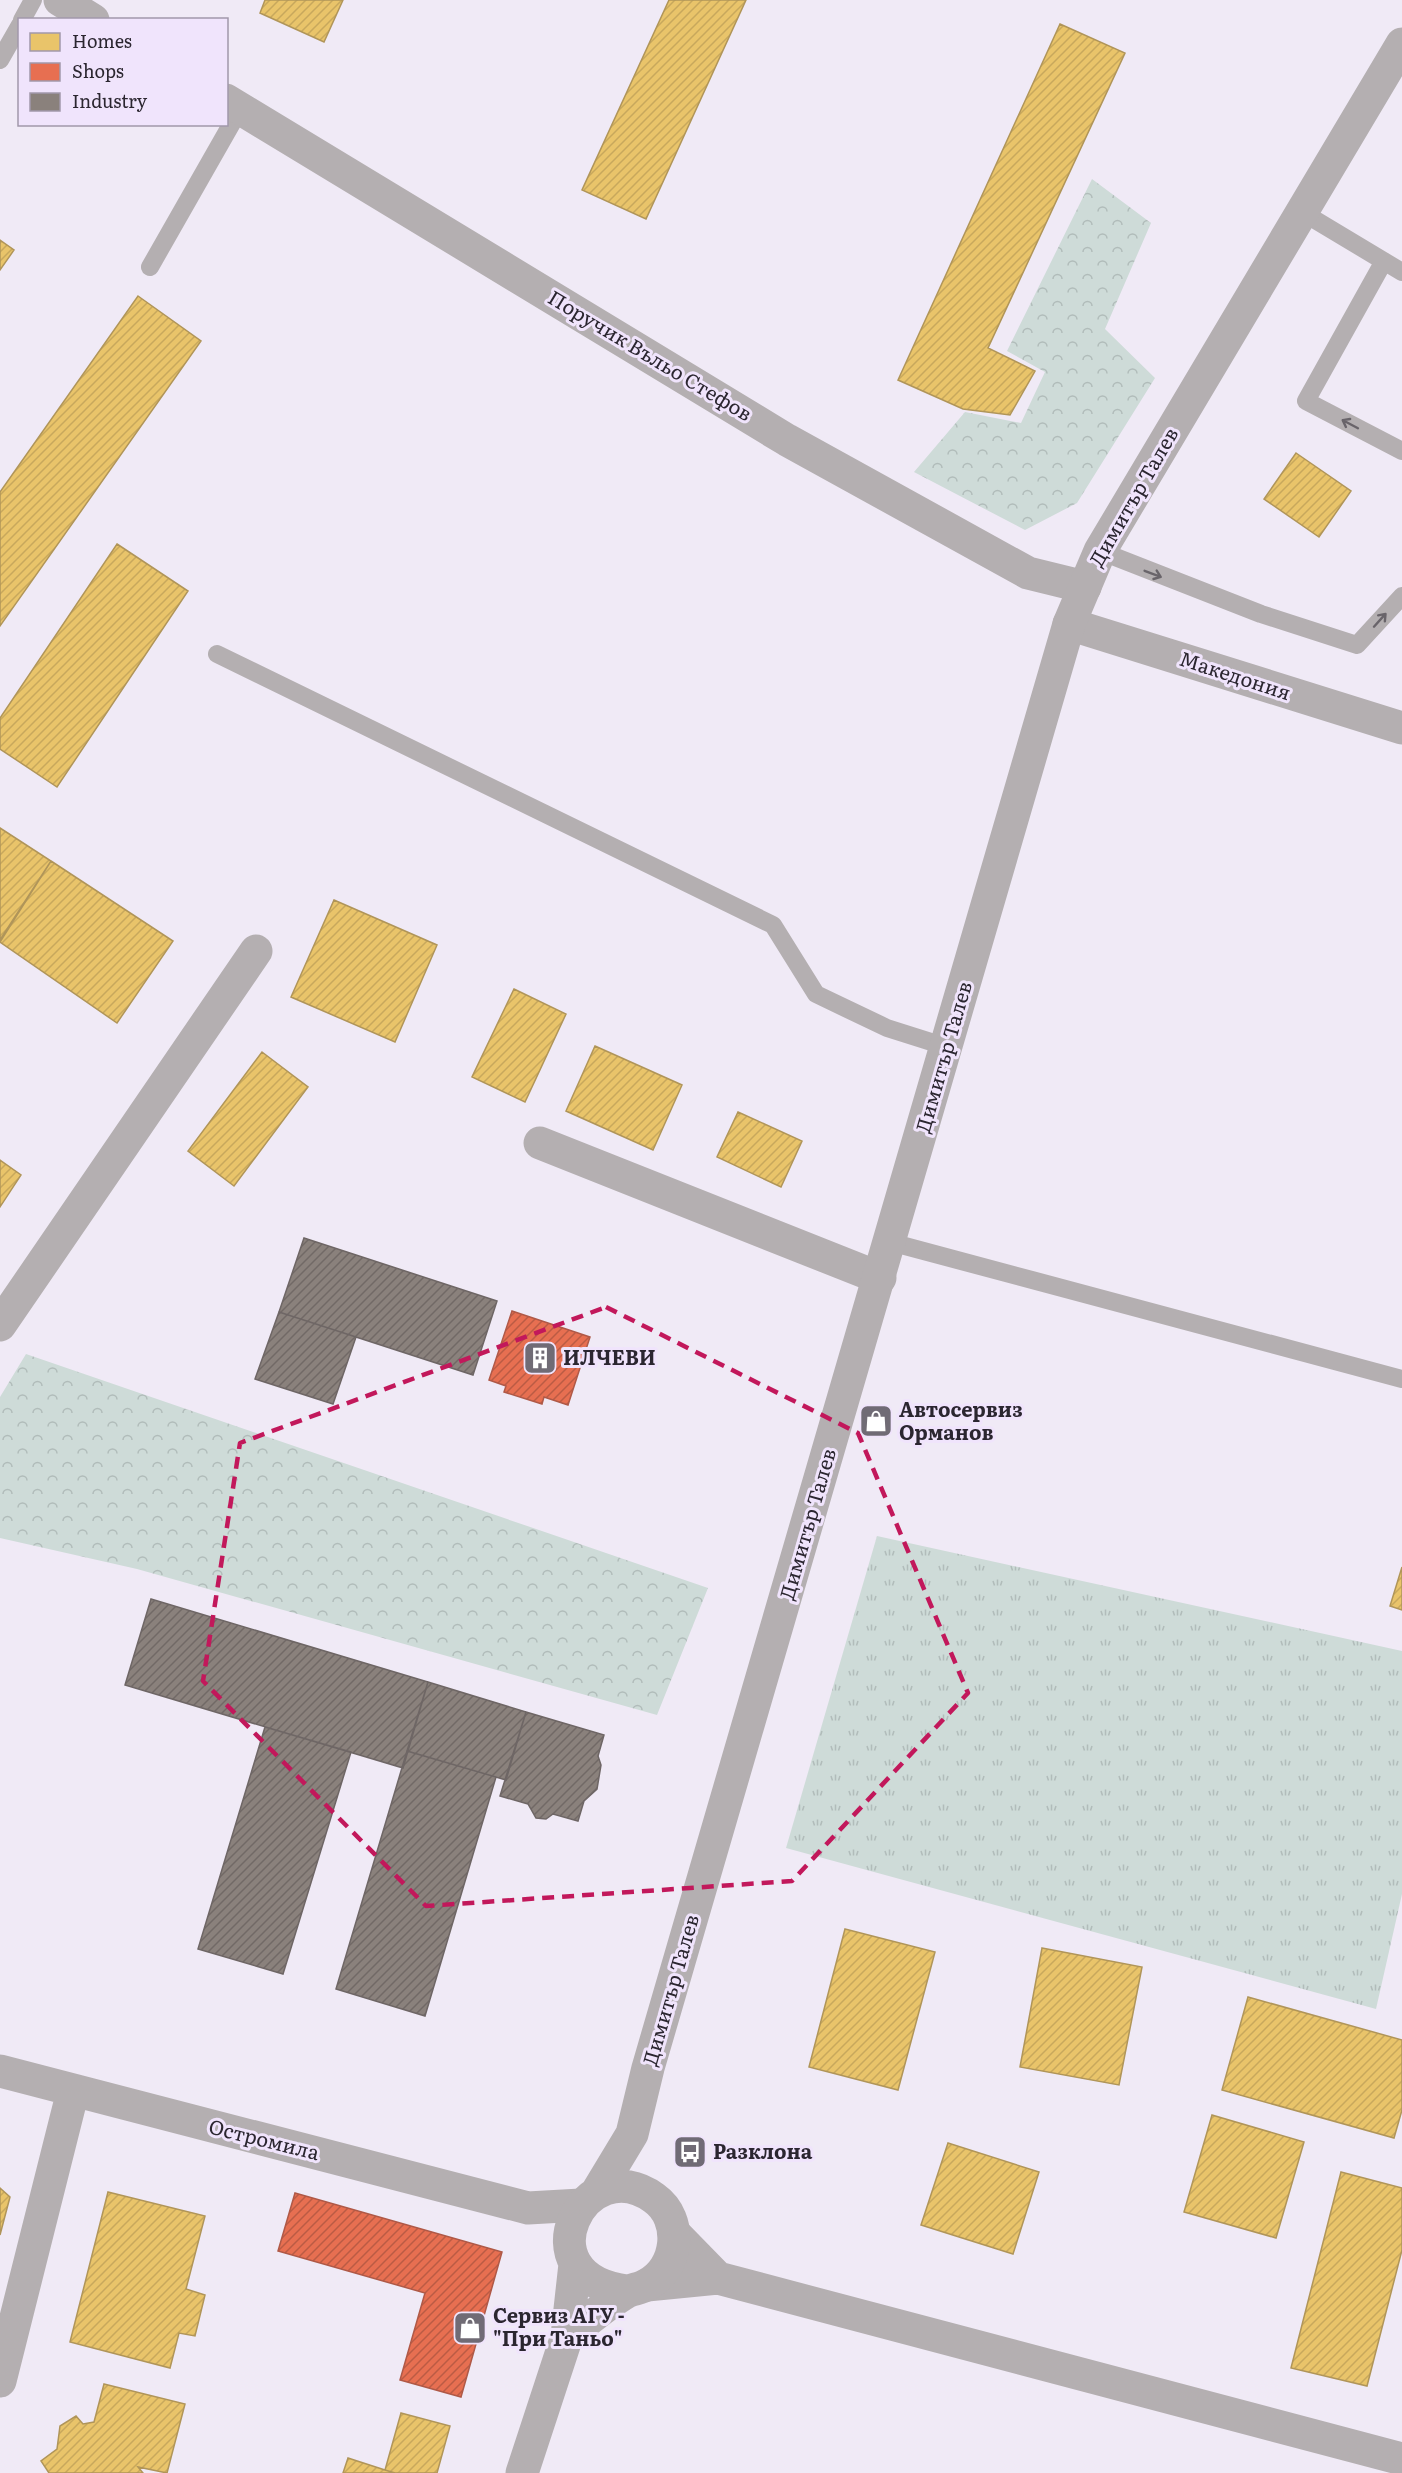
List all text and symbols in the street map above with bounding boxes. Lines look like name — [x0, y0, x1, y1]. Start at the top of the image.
legend — [18, 18, 228, 126]
text: Homes — [72, 27, 132, 54]
text: Shops — [72, 57, 124, 84]
text: Industry — [72, 87, 148, 114]
street label: Поручик Въльо Стефов — [543, 281, 759, 427]
one-way arrow — [1342, 418, 1360, 429]
street label: Димитър Талев — [1080, 421, 1184, 571]
one-way arrow — [1144, 569, 1162, 580]
one-way arrow — [1373, 613, 1387, 628]
street label: Македония — [1176, 642, 1295, 706]
street label: Димитър Талев — [906, 977, 978, 1136]
building icon: ИЛЧЕВИ — [522, 1340, 558, 1376]
place label: ИЛЧЕВИ — [563, 1341, 656, 1371]
place label: Автосервиз Орманов — [899, 1393, 1023, 1446]
shop icon: Автосервиз Орманов — [858, 1403, 894, 1439]
street label: Димитър Талев — [770, 1444, 842, 1603]
street label: Димитър Талев — [633, 1910, 705, 2069]
street label: Остромила — [206, 2110, 323, 2166]
bus stop icon: Разклона — [672, 2134, 708, 2170]
place label: Разклона — [713, 2135, 813, 2165]
place label: Сервиз АГУ - "При Таньо" — [493, 2299, 625, 2352]
shop icon: Сервиз АГУ - "При Таньо" — [452, 2310, 488, 2346]

